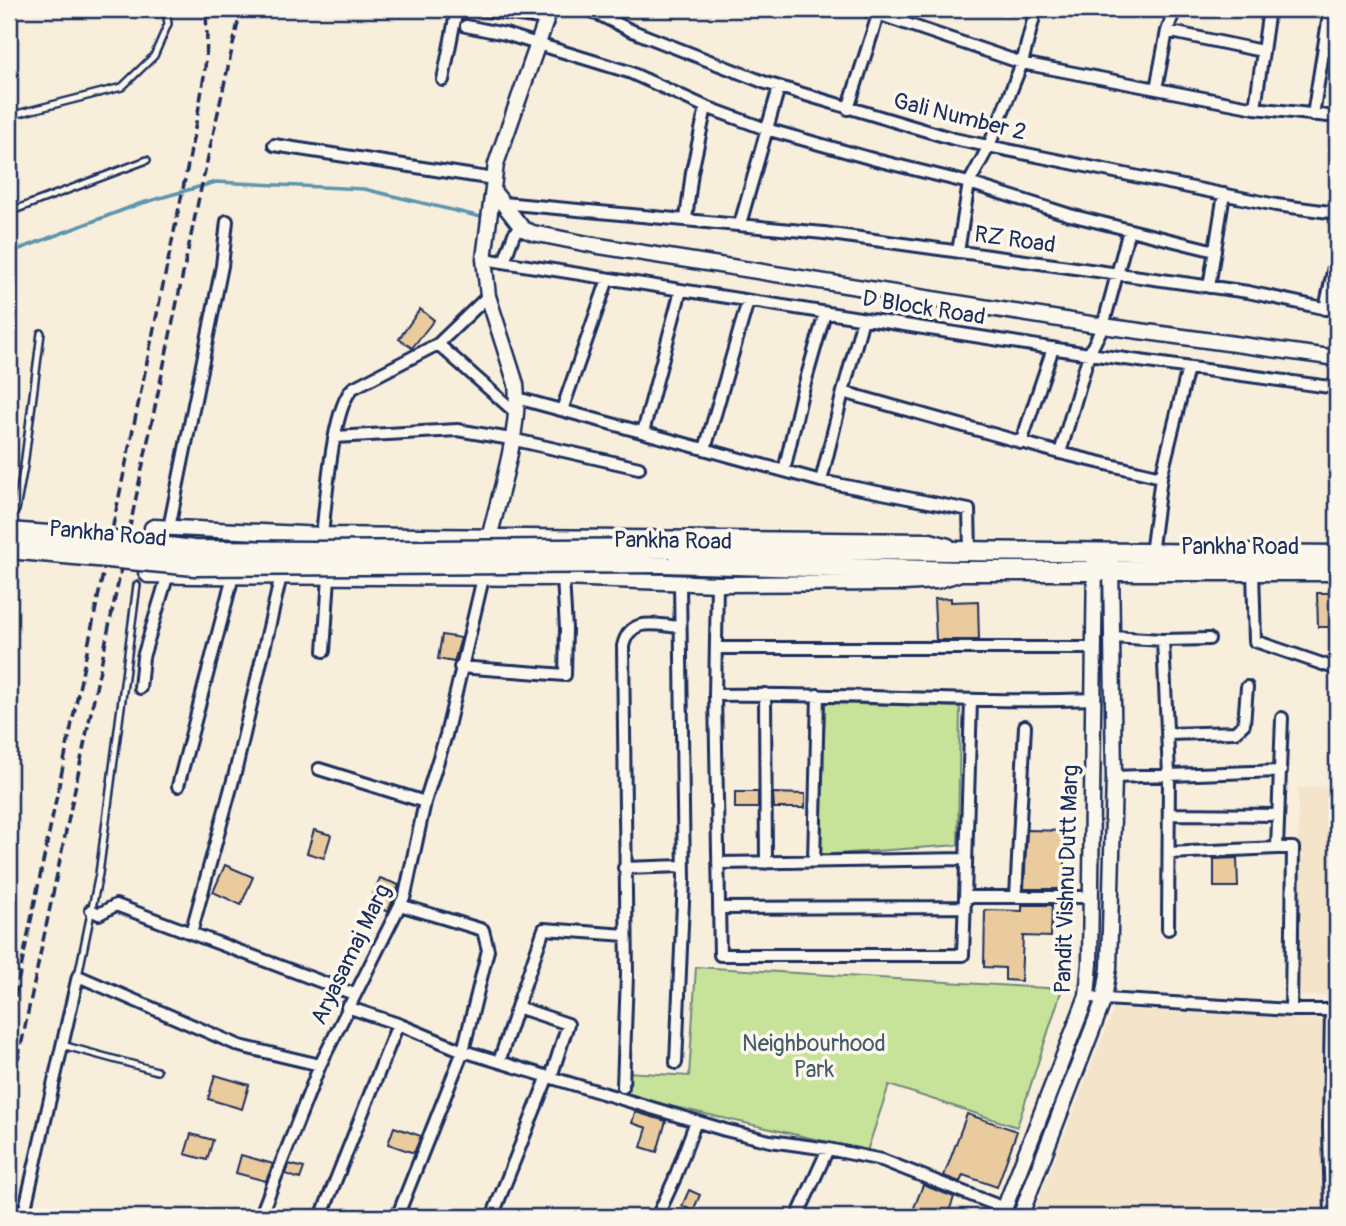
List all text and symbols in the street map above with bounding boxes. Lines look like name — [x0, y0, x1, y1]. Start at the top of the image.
street label: Gali Number 2 — [890, 86, 1029, 147]
street label: RZ Road — [972, 219, 1057, 260]
street label: D Block Road — [860, 283, 988, 332]
street label: Pankha Road — [48, 514, 168, 553]
street label: Pankha Road — [613, 525, 732, 556]
street label: Pankha Road — [1181, 532, 1299, 561]
street label: Pandit Vishnu Dutt Marg — [1048, 764, 1085, 994]
street label: Aryasamaj Marg — [304, 879, 397, 1029]
park label: Neighbourhood Park — [742, 1029, 886, 1084]

